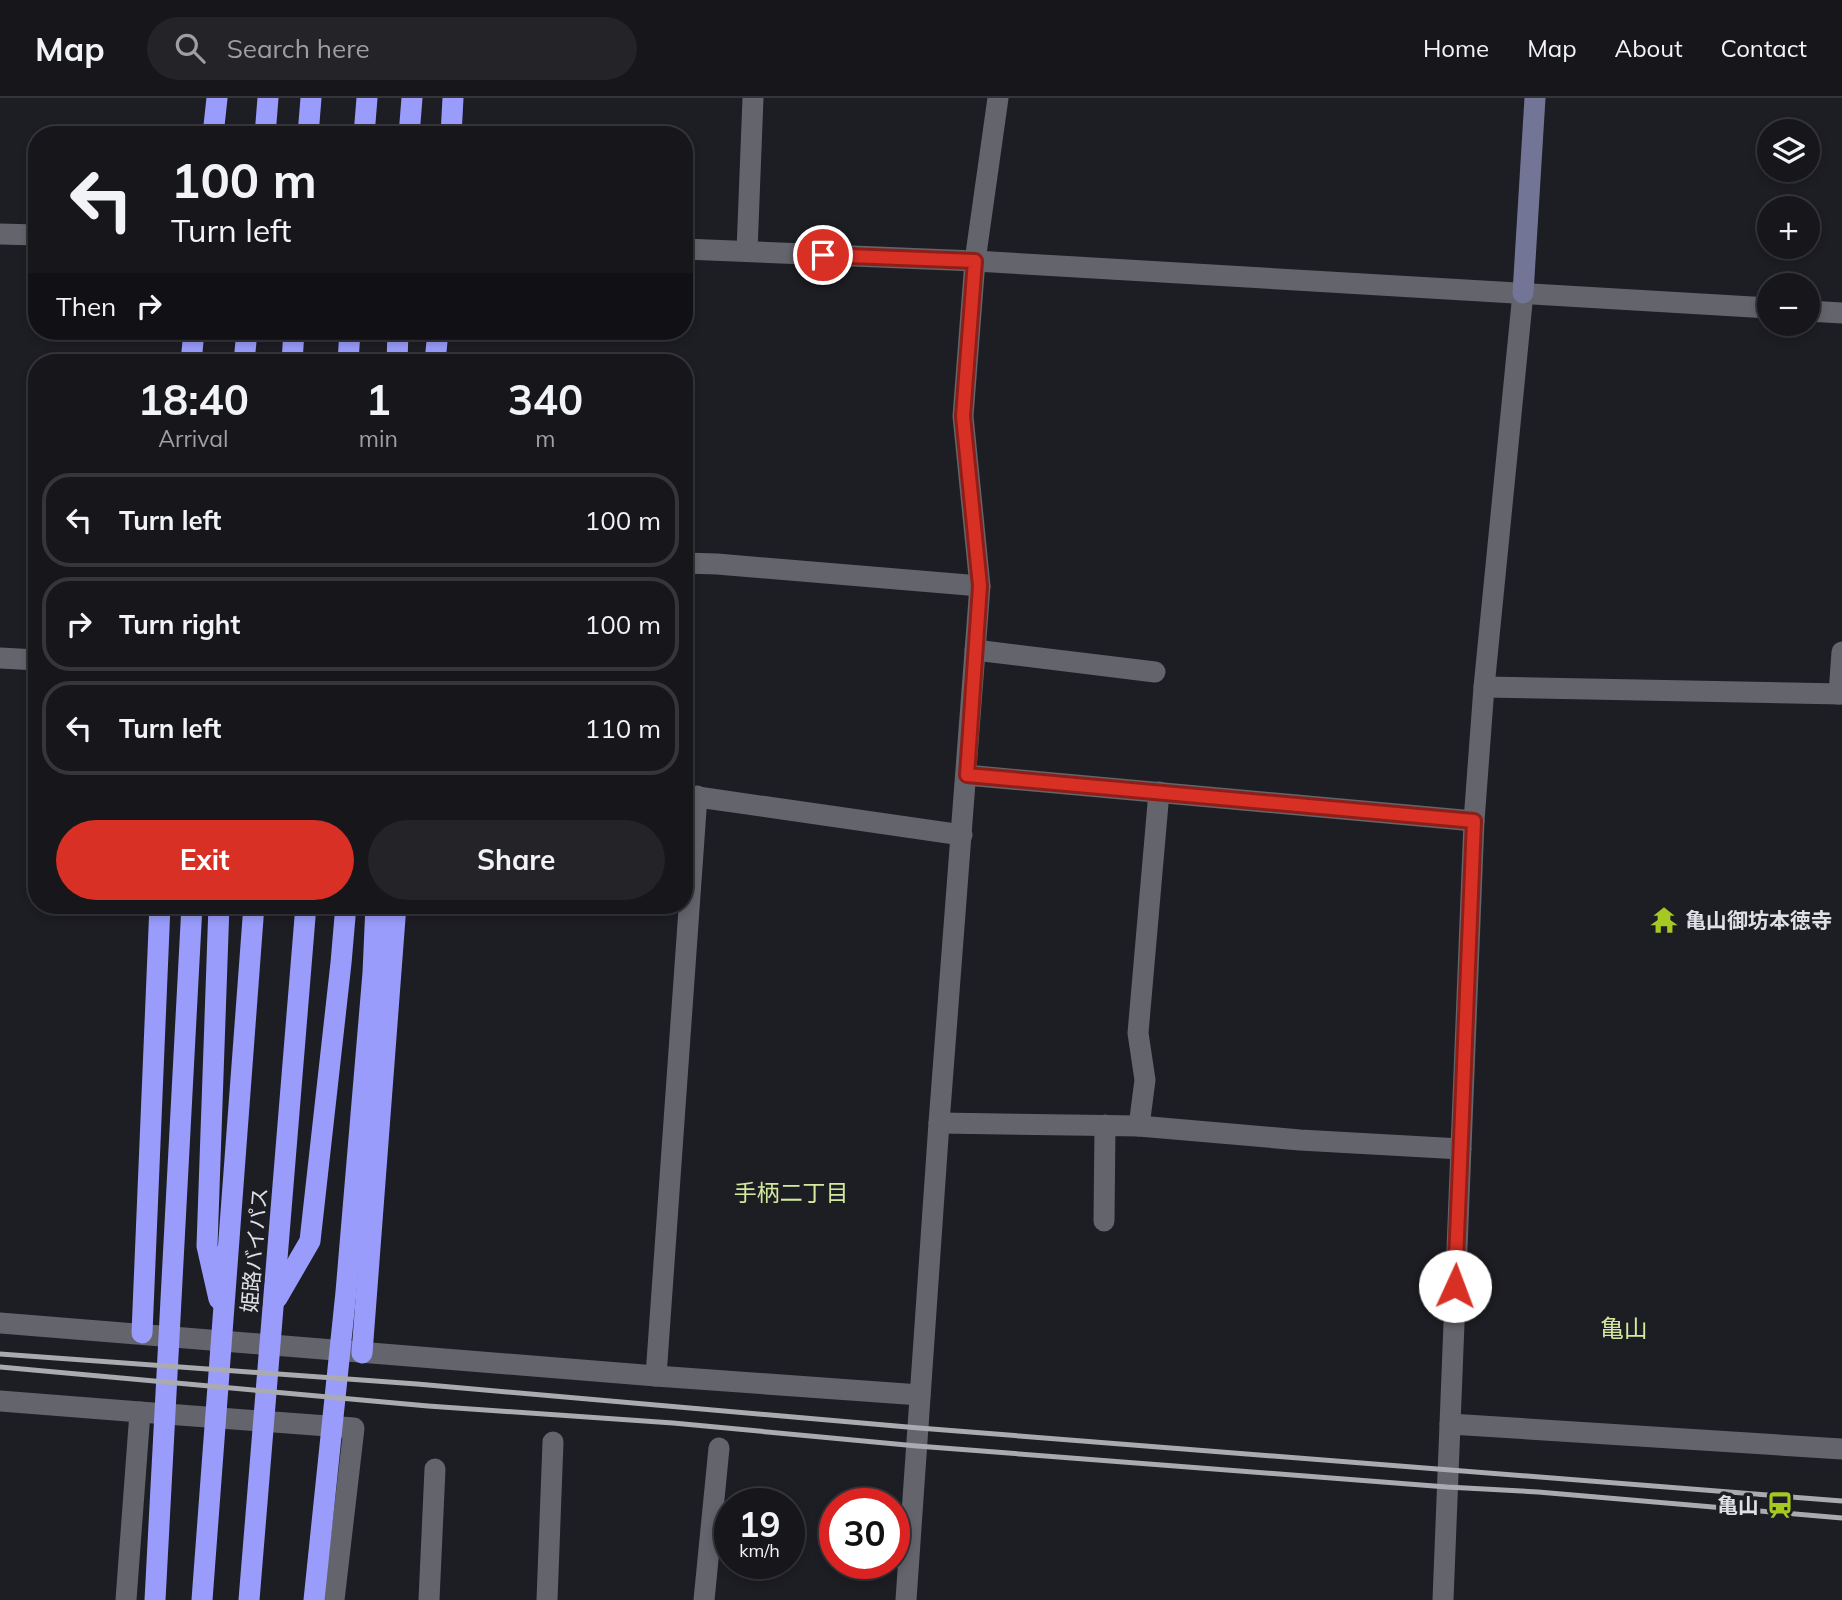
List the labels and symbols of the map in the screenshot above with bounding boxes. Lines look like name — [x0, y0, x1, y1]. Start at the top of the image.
pin — [793, 225, 853, 285]
temple icon: 亀山御坊本徳寺 — [1649, 905, 1679, 935]
place label: 亀山御坊本徳寺 — [1685, 907, 1832, 933]
district label: 手柄二丁目 — [734, 1178, 849, 1207]
street label: 姫路バイパス — [236, 1186, 272, 1314]
position arrow — [1418, 1249, 1492, 1323]
district label: 亀山 — [1600, 1313, 1648, 1343]
speed limit sign: 30 — [819, 1488, 910, 1579]
station icon: 亀山 — [1765, 1490, 1795, 1520]
place label: 亀山 — [1717, 1492, 1759, 1518]

